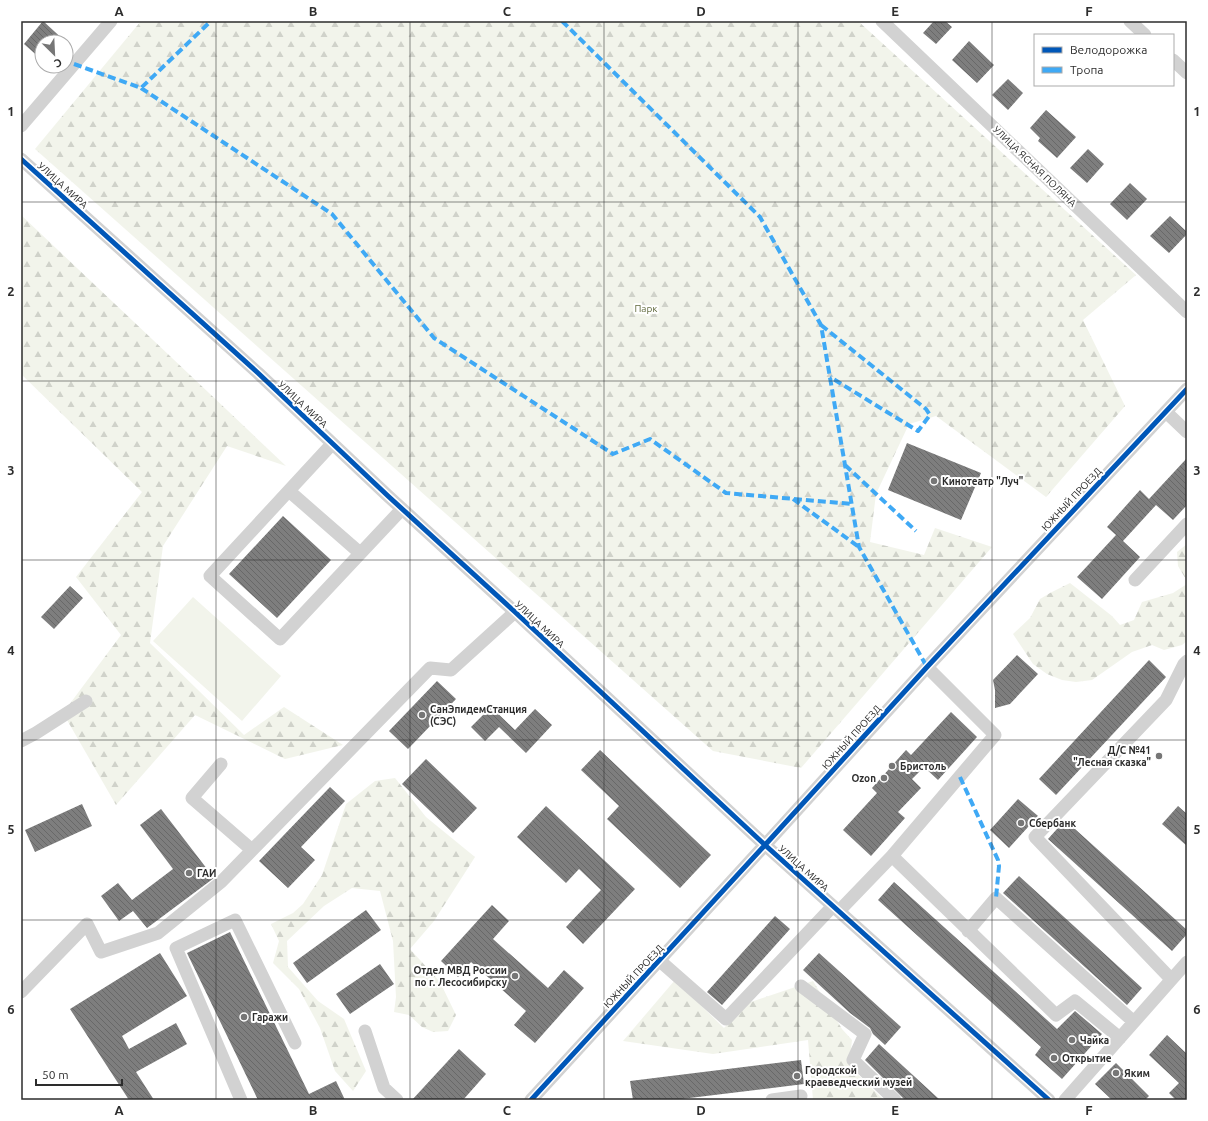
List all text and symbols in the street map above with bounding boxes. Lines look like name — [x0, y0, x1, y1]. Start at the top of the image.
text: A — [114, 4, 124, 18]
text: B — [309, 4, 318, 18]
text: C — [503, 4, 512, 18]
text: D — [696, 4, 706, 18]
text: E — [891, 4, 899, 18]
text: F — [1085, 4, 1093, 18]
north arrow — [34, 34, 74, 74]
legend — [1034, 34, 1174, 86]
text: Велодорожка — [1070, 43, 1147, 56]
text: С — [52, 56, 64, 70]
text: Тропа — [1070, 63, 1103, 76]
text: 1 — [7, 104, 15, 118]
text: 1 — [1193, 104, 1201, 118]
street label: УЛИЦА ЯСНАЯ ПОЛЯНА — [991, 124, 1079, 209]
street label: УЛИЦА МИРА — [35, 160, 90, 211]
text: 2 — [7, 284, 15, 298]
text: 2 — [1193, 284, 1201, 298]
park label: Парк — [634, 303, 658, 314]
street label: УЛИЦА МИРА — [276, 379, 330, 430]
text: 3 — [7, 463, 15, 477]
text: 3 — [1193, 463, 1201, 477]
street label: ЮЖНЫЙ ПРОЕЗД — [1039, 466, 1103, 533]
marker: Кинотеатр "Луч" — [929, 476, 939, 486]
place label: Кинотеатр "Луч" — [942, 476, 1023, 487]
street label: УЛИЦА МИРА — [513, 599, 567, 650]
text: 4 — [7, 643, 15, 657]
text: 4 — [1193, 643, 1201, 657]
street label: ЮЖНЫЙ ПРОЕЗД — [820, 703, 883, 772]
place label: СанЭпидемСтанция (СЭС) — [430, 704, 527, 728]
marker: СанЭпидемСтанция (СЭС) — [417, 710, 427, 720]
place label: Д/С №41 "Лесная сказка" — [1073, 745, 1151, 768]
marker: Д/С №41 "Лесная сказка" — [1154, 751, 1164, 761]
marker: Бристоль — [887, 761, 897, 771]
place label: Бристоль — [900, 761, 947, 772]
place label: Ozon — [851, 773, 876, 784]
marker: Ozon — [879, 773, 889, 783]
marker: Сбербанк — [1016, 818, 1026, 828]
place label: Сбербанк — [1029, 818, 1076, 829]
text: 5 — [7, 822, 15, 836]
text: 5 — [1193, 822, 1201, 836]
street label: УЛИЦА МИРА — [776, 843, 831, 894]
marker: ГАИ — [184, 868, 194, 878]
place label: ГАИ — [197, 868, 217, 879]
street label: ЮЖНЫЙ ПРОЕЗД — [601, 943, 665, 1010]
place label: Отдел МВД России по г. Лесосибирску — [413, 965, 508, 988]
marker: Отдел МВД России по г. Лесосибирску — [510, 971, 520, 981]
text: 6 — [7, 1002, 15, 1016]
text: 6 — [1193, 1002, 1201, 1016]
marker: Гаражи — [239, 1012, 249, 1022]
place label: Гаражи — [252, 1012, 288, 1023]
marker: Чайка — [1067, 1035, 1077, 1045]
place label: Чайка — [1080, 1035, 1109, 1046]
marker: Открытие — [1049, 1053, 1059, 1063]
place label: Открытие — [1062, 1053, 1112, 1064]
scale bar — [36, 1061, 122, 1087]
place label: Городской краеведческий музей — [805, 1065, 912, 1088]
text: 50 m — [42, 1068, 69, 1081]
marker: Яким — [1111, 1068, 1121, 1078]
place label: Яким — [1124, 1068, 1150, 1079]
marker: Городской краеведческий музей — [792, 1071, 802, 1081]
text: A — [114, 1103, 124, 1117]
text: B — [309, 1103, 318, 1117]
text: C — [503, 1103, 512, 1117]
text: D — [696, 1103, 706, 1117]
text: E — [891, 1103, 899, 1117]
text: F — [1085, 1103, 1093, 1117]

